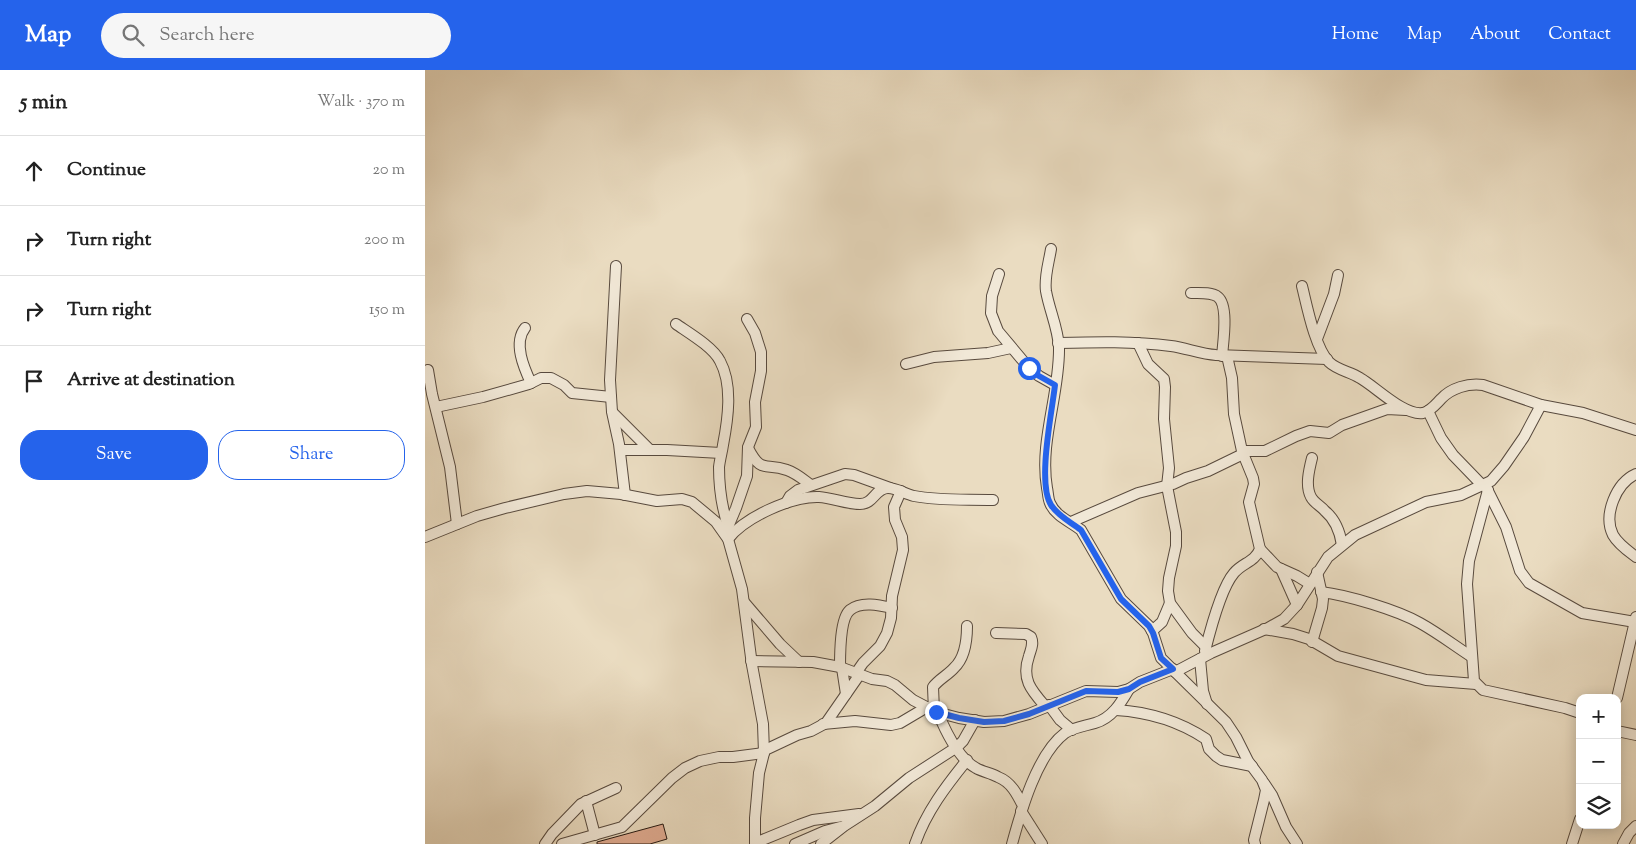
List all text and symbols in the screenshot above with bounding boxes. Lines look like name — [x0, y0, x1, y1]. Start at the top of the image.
search box — [101, 13, 451, 58]
text: Map — [25, 18, 71, 52]
icon: search — [119, 21, 147, 49]
text: Search here — [159, 22, 255, 49]
text: Home — [1332, 22, 1379, 48]
text: Map — [1407, 22, 1442, 48]
text: About — [1470, 22, 1520, 48]
text: Contact — [1548, 22, 1611, 48]
text: 5 min — [20, 88, 67, 118]
text: Walk · 370 m — [317, 91, 405, 114]
icon: ahead — [20, 157, 48, 185]
text: Continue — [67, 157, 146, 184]
text: 20 m — [372, 159, 405, 182]
icon: right — [20, 227, 48, 255]
text: Turn right — [67, 227, 151, 254]
text: 200 m — [364, 229, 405, 252]
icon: right — [20, 297, 48, 325]
text: Turn right — [67, 297, 151, 324]
text: 150 m — [369, 299, 405, 322]
route start — [1018, 357, 1041, 380]
icon: arrive — [20, 367, 48, 395]
text: Arrive at destination — [67, 367, 235, 394]
button: Save — [20, 430, 208, 480]
button: Share — [218, 430, 405, 480]
map controls — [1576, 694, 1621, 829]
button: + — [1576, 694, 1621, 739]
route end — [925, 701, 948, 724]
button: − — [1576, 739, 1621, 784]
button: layers — [1576, 784, 1621, 829]

